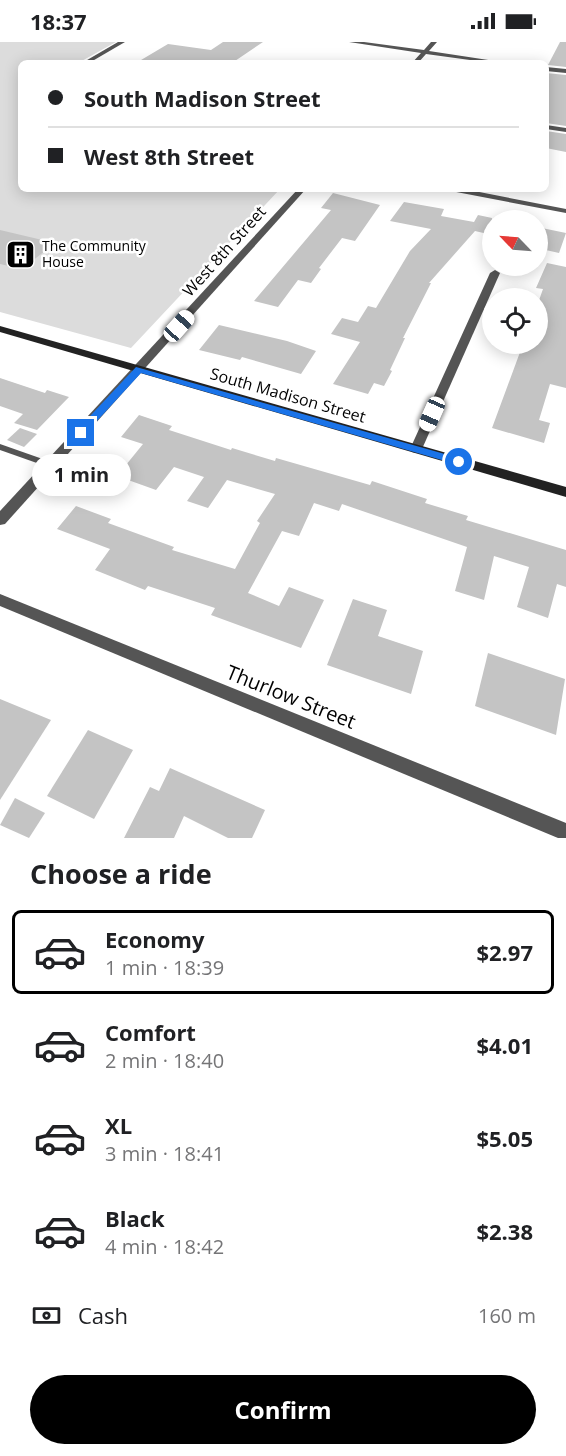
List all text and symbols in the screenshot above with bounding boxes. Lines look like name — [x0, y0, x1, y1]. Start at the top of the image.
text: 18:37 — [30, 6, 87, 36]
text: South Madison Street — [84, 83, 321, 113]
text: West 8th Street — [84, 141, 254, 171]
street label: West 8th Street — [177, 201, 271, 301]
north arrow — [482, 210, 548, 276]
map controls — [482, 210, 548, 354]
place label: The Community House — [42, 236, 147, 271]
building icon: The Community House — [5, 238, 37, 270]
button: locate — [482, 288, 548, 354]
car — [160, 307, 198, 345]
street label: South Madison Street — [208, 362, 369, 428]
car — [416, 394, 448, 434]
route end — [67, 419, 94, 446]
route start — [445, 448, 472, 475]
callout: 1 min — [32, 454, 130, 496]
text: 1 min — [54, 461, 109, 488]
street label: Thurlow Street — [222, 658, 360, 735]
text: Choose a ride — [30, 855, 212, 892]
text: Economy — [105, 924, 204, 954]
icon: car — [33, 925, 87, 979]
text: $2.97 — [476, 937, 533, 967]
text: 1 min · 18:39 — [105, 954, 224, 981]
text: Comfort — [105, 1017, 196, 1047]
icon: car — [33, 1018, 87, 1072]
text: $4.01 — [476, 1030, 533, 1060]
text: 2 min · 18:40 — [105, 1047, 224, 1074]
text: XL — [105, 1110, 132, 1140]
icon: car — [33, 1111, 87, 1165]
text: $5.05 — [476, 1123, 533, 1153]
text: 3 min · 18:41 — [105, 1140, 224, 1167]
text: Black — [105, 1203, 165, 1233]
icon: car — [33, 1204, 87, 1258]
text: $2.38 — [476, 1216, 533, 1246]
text: 4 min · 18:42 — [105, 1233, 224, 1260]
icon: cash — [30, 1299, 63, 1332]
text: Cash — [78, 1300, 128, 1330]
text: 160 m — [478, 1302, 536, 1329]
button: Confirm — [30, 1375, 536, 1444]

